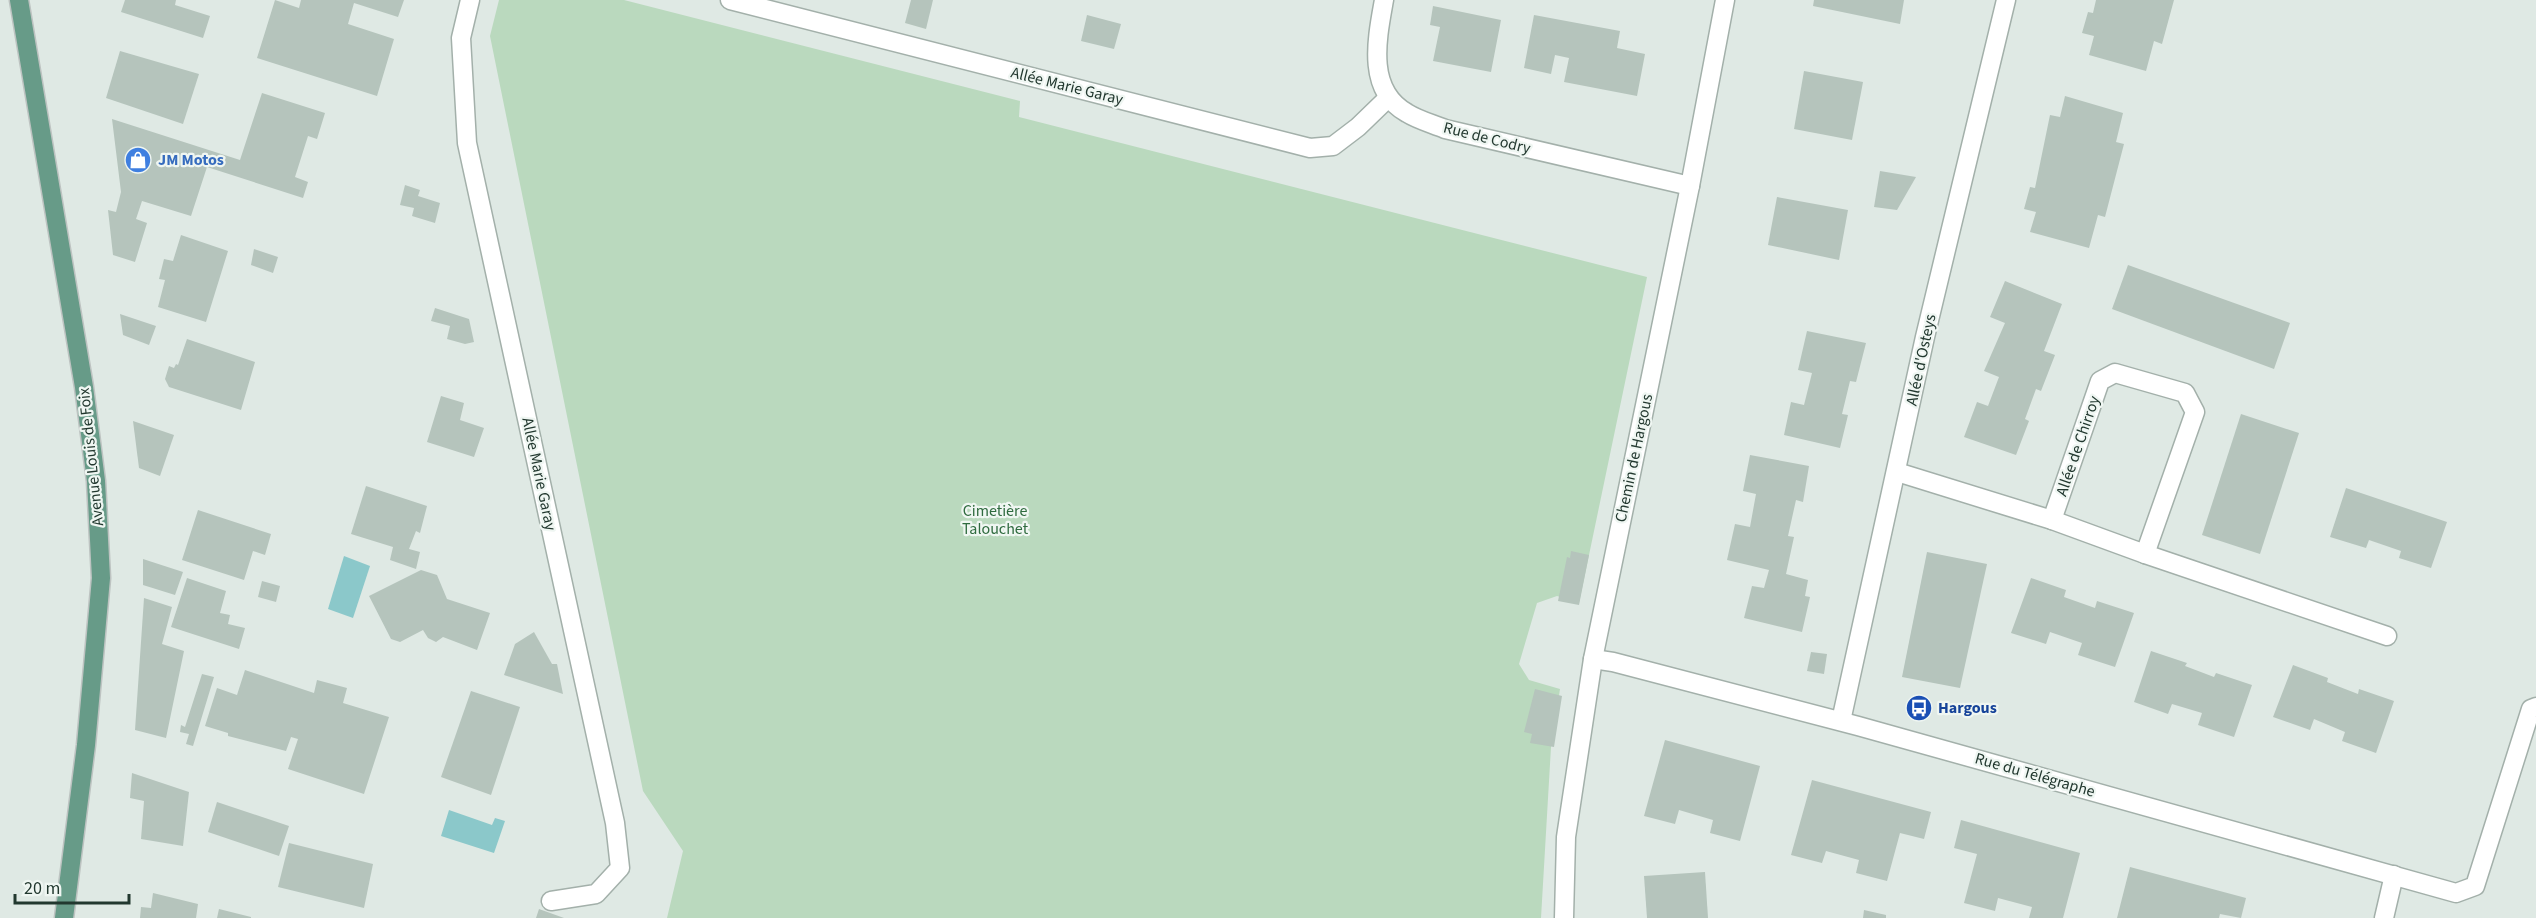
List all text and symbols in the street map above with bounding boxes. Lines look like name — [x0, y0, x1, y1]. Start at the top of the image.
street label: Allée Marie Garay — [1009, 61, 1126, 111]
street label: Rue de Codry — [1441, 117, 1533, 160]
shop icon: JM Motos — [123, 145, 153, 175]
place label: JM Motos — [158, 149, 224, 171]
street label: Allée d'Osteys — [1901, 312, 1942, 408]
street label: Avenue Louis de Foix — [73, 387, 109, 527]
street label: Chemin de Hargous — [1610, 391, 1658, 524]
street label: Allée de Chirroy — [2051, 392, 2106, 499]
street label: Allée Marie Garay — [516, 416, 562, 533]
park label: Cimetière Talouchet — [962, 500, 1029, 540]
bus stop icon: Hargous — [1904, 693, 1934, 723]
place label: Hargous — [1938, 697, 1997, 719]
street label: Rue du Télégraphe — [1972, 747, 2098, 803]
scale bar — [15, 867, 129, 905]
text: 20 m — [24, 876, 60, 901]

